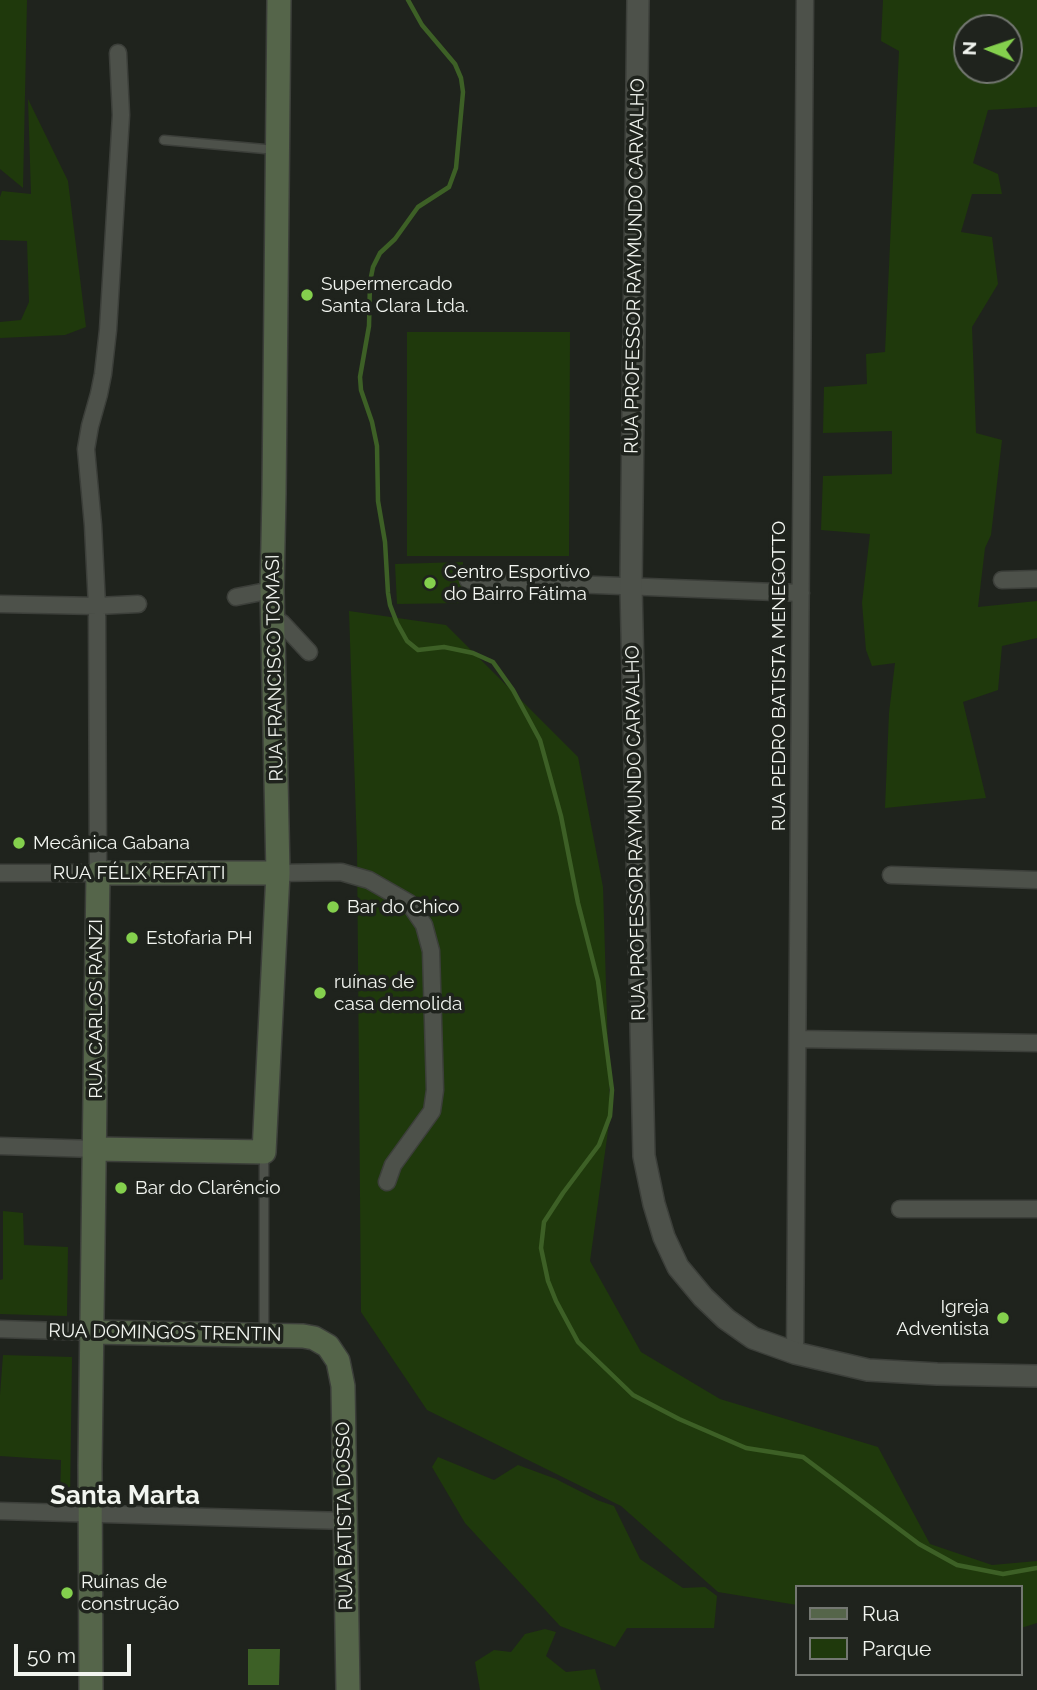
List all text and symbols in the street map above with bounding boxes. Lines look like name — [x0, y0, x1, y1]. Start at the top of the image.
north arrow — [953, 14, 1023, 84]
text: N — [958, 41, 980, 56]
street label: RUA PROFESSOR RAYMUNDO CARVALHO — [620, 78, 650, 454]
place label: Supermercado Santa Clara Ltda. — [321, 273, 469, 317]
marker: Supermercado Santa Clara Ltda. — [299, 287, 315, 303]
street label: RUA PEDRO BATISTA MENEGOTTO — [768, 521, 790, 831]
street label: RUA FRANCISCO TOMASI — [262, 554, 288, 782]
place label: Centro Esportívo do Bairro Fátima — [444, 561, 590, 605]
marker: Centro Esportívo do Bairro Fátima — [422, 575, 438, 591]
street label: RUA PROFESSOR RAYMUNDO CARVALHO — [621, 645, 651, 1021]
place label: Mecânica Gabana — [33, 832, 190, 854]
marker: Mecânica Gabana — [11, 835, 27, 851]
street label: RUA FÉLIX REFATTI — [53, 862, 225, 884]
place label: Bar do Chico — [347, 896, 459, 918]
marker: Bar do Chico — [325, 899, 341, 915]
street label: RUA CARLOS RANZI — [85, 919, 107, 1099]
place label: Estofaria PH — [146, 927, 252, 949]
marker: Estofaria PH — [124, 930, 140, 946]
place label: ruínas de casa demolida — [334, 971, 462, 1015]
marker: ruínas de casa demolida — [312, 985, 328, 1001]
place label: Bar do Clarêncio — [135, 1177, 281, 1199]
marker: Bar do Clarêncio — [113, 1180, 129, 1196]
place label: Igreja Adventista — [896, 1296, 989, 1340]
marker: Igreja Adventista — [995, 1310, 1011, 1326]
street label: RUA DOMINGOS TRENTIN — [48, 1320, 282, 1346]
street label: RUA BATISTA DOSSO — [332, 1421, 358, 1611]
district label: Santa Marta — [50, 1480, 200, 1512]
place label: Ruínas de construção — [81, 1571, 179, 1615]
marker: Ruínas de construção — [59, 1585, 75, 1601]
legend — [796, 1585, 1023, 1676]
text: Rua — [862, 1601, 899, 1626]
scale bar — [18, 1630, 135, 1674]
text: Parque — [862, 1636, 931, 1661]
text: 50 m — [27, 1643, 76, 1668]

